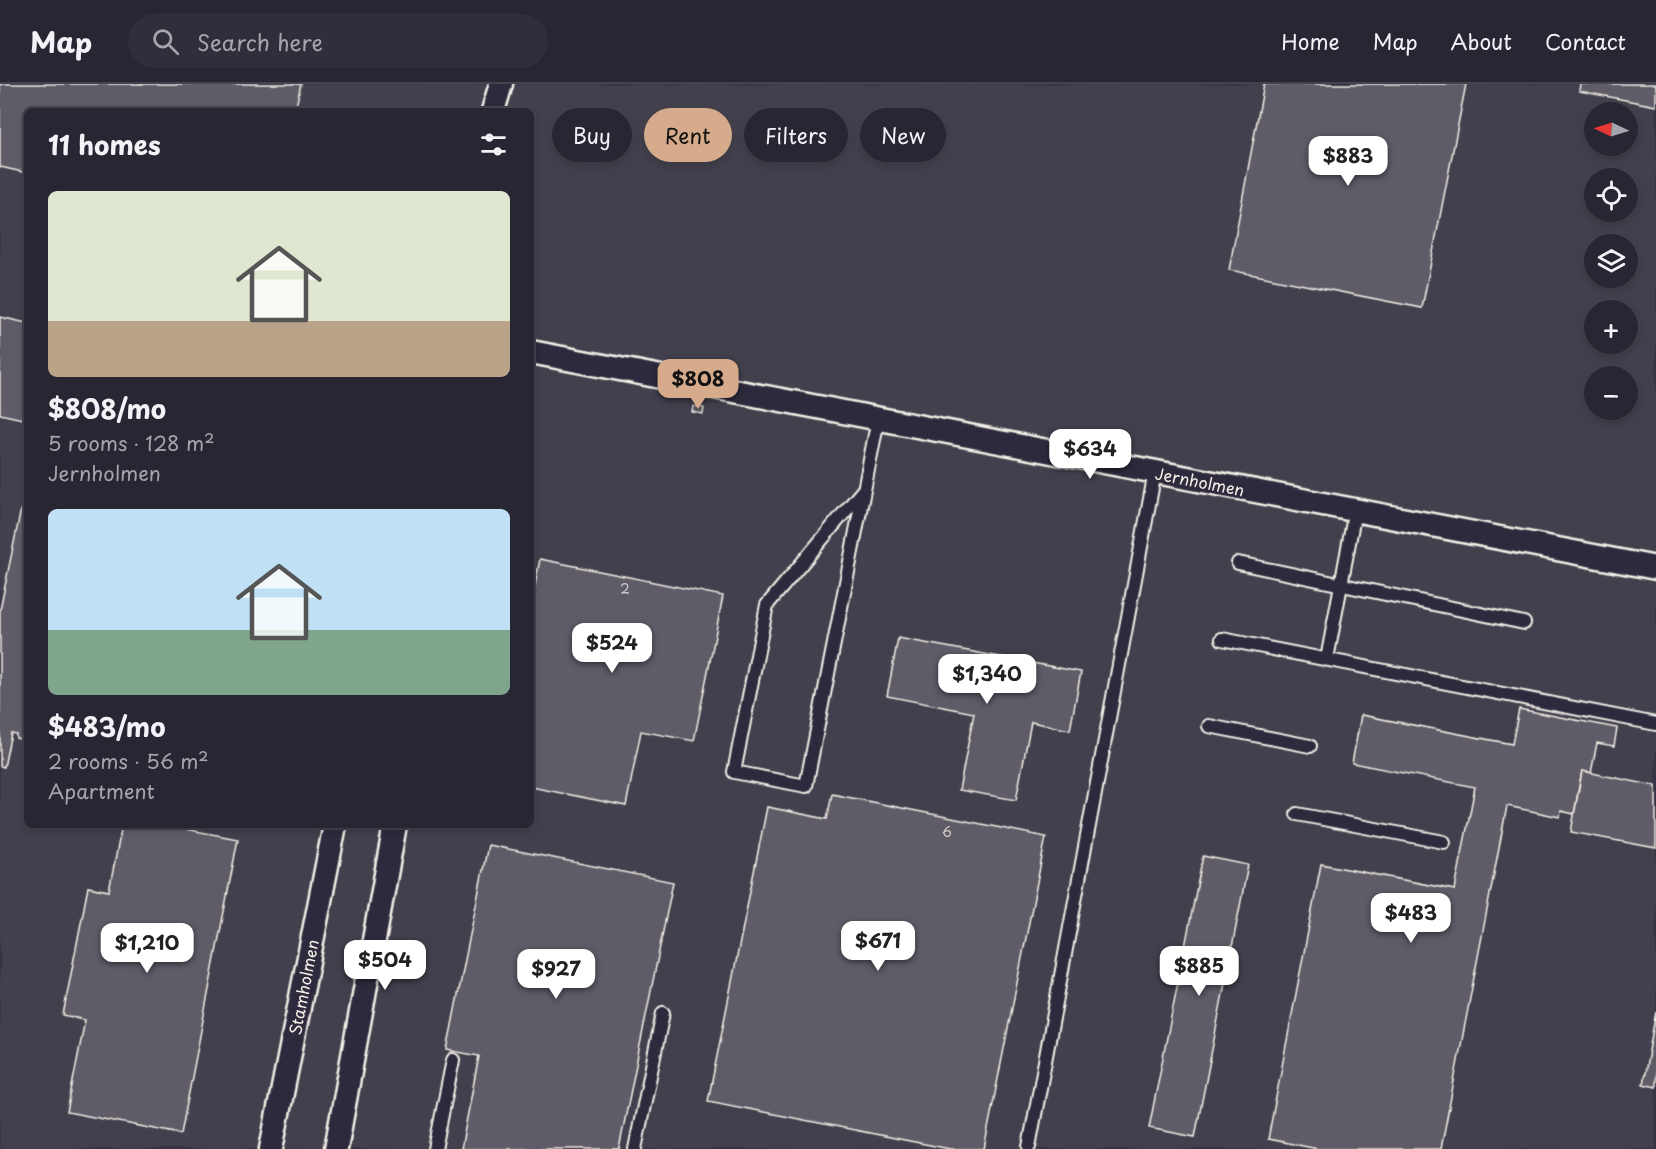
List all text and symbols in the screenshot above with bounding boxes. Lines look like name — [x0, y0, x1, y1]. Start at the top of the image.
search box — [128, 14, 548, 68]
text: Map — [30, 20, 92, 63]
icon: search — [149, 25, 182, 58]
text: Search here — [197, 25, 323, 58]
text: Home — [1281, 25, 1340, 57]
text: Map — [1373, 25, 1418, 57]
text: About — [1451, 25, 1512, 57]
text: Contact — [1545, 25, 1626, 57]
north arrow — [1584, 102, 1638, 156]
map controls — [1584, 102, 1638, 420]
chip: Buy — [552, 108, 632, 162]
chip: Rent — [644, 108, 732, 162]
chip: Filters — [744, 108, 848, 162]
chip: New — [860, 108, 946, 162]
text: 11 homes — [48, 125, 161, 164]
icon: filters — [477, 128, 510, 161]
pin: $883 — [1312, 136, 1384, 187]
text: $883 — [1323, 140, 1373, 170]
button: locate — [1584, 168, 1638, 222]
icon: home — [225, 230, 333, 338]
button: layers — [1584, 234, 1638, 288]
button: + — [1584, 300, 1638, 354]
pin: $808 — [662, 359, 734, 410]
text: $808 — [672, 363, 724, 393]
button: − — [1584, 366, 1638, 420]
text: $808/mo — [48, 389, 166, 428]
text: 5 rooms · 128 m² — [48, 428, 214, 458]
pin: $634 — [1054, 429, 1126, 480]
text: $634 — [1063, 433, 1117, 463]
text: Jernholmen — [48, 458, 161, 488]
street label: Jernholmen — [1153, 461, 1247, 501]
icon: home — [225, 548, 333, 656]
house number: 2 — [620, 578, 630, 599]
pin: $524 — [576, 623, 648, 674]
text: $524 — [586, 627, 638, 657]
pin: $1,340 — [938, 654, 1036, 705]
text: $1,340 — [952, 658, 1022, 688]
text: $483/mo — [48, 707, 165, 746]
text: 2 rooms · 56 m² — [48, 746, 209, 776]
text: Apartment — [48, 776, 155, 806]
house number: 6 — [942, 821, 952, 842]
pin: $483 — [1375, 893, 1447, 944]
text: $483 — [1385, 897, 1437, 927]
pin: $671 — [842, 921, 914, 972]
pin: $1,210 — [98, 923, 196, 974]
text: $671 — [855, 925, 901, 955]
text: $1,210 — [115, 927, 179, 957]
street label: Stamholmen — [282, 937, 324, 1037]
pin: $504 — [349, 940, 421, 991]
text: $504 — [358, 944, 412, 974]
pin: $885 — [1163, 946, 1235, 997]
pin: $927 — [520, 949, 592, 1000]
text: $885 — [1174, 950, 1224, 980]
text: $927 — [531, 953, 581, 983]

